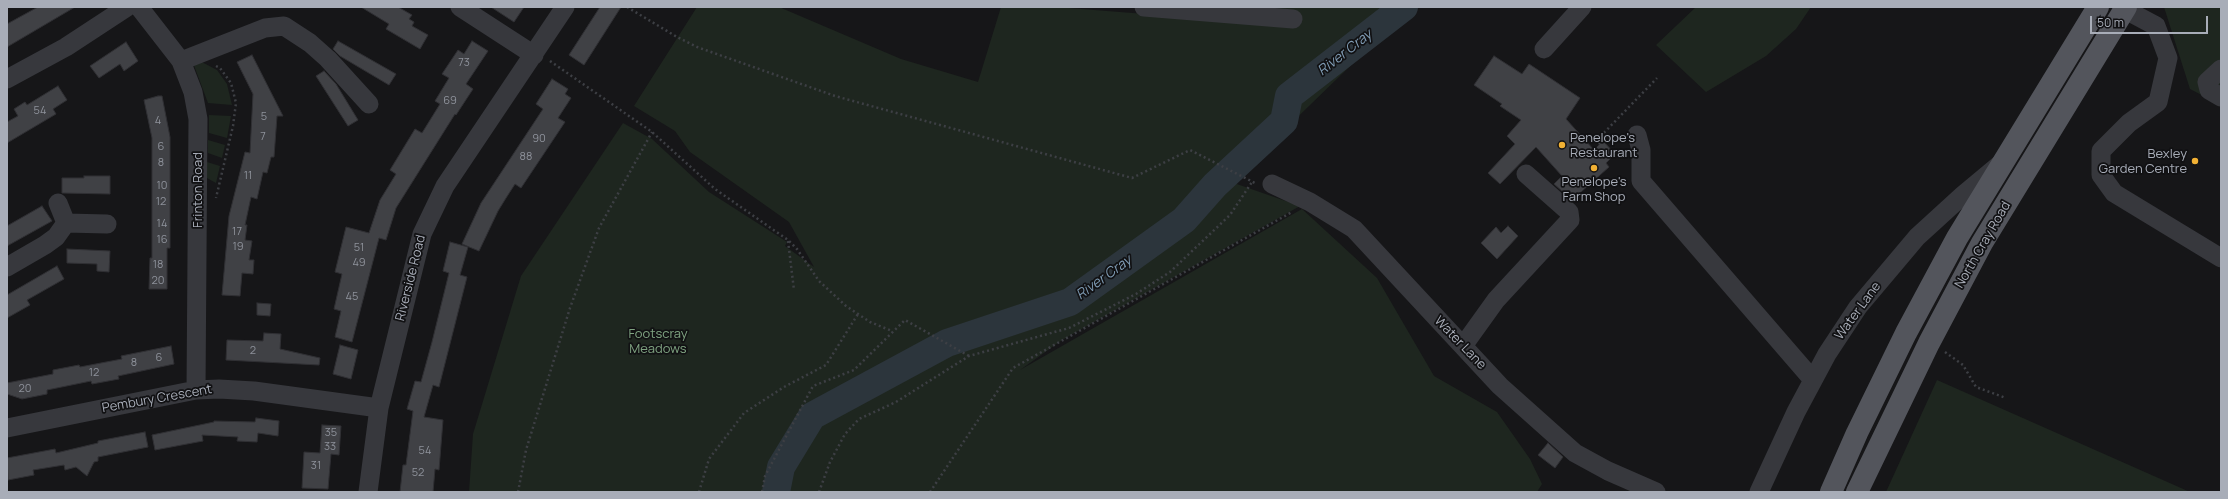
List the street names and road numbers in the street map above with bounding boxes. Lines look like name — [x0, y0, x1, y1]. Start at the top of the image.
street label: Frinton Road — [190, 152, 206, 228]
street label: North Cray Road — [1952, 199, 2014, 291]
street label: Riverside Road — [393, 233, 429, 323]
street label: Water Lane — [1832, 279, 1884, 343]
street label: Water Lane — [1431, 313, 1489, 373]
street label: Pembury Crescent — [101, 382, 213, 416]

